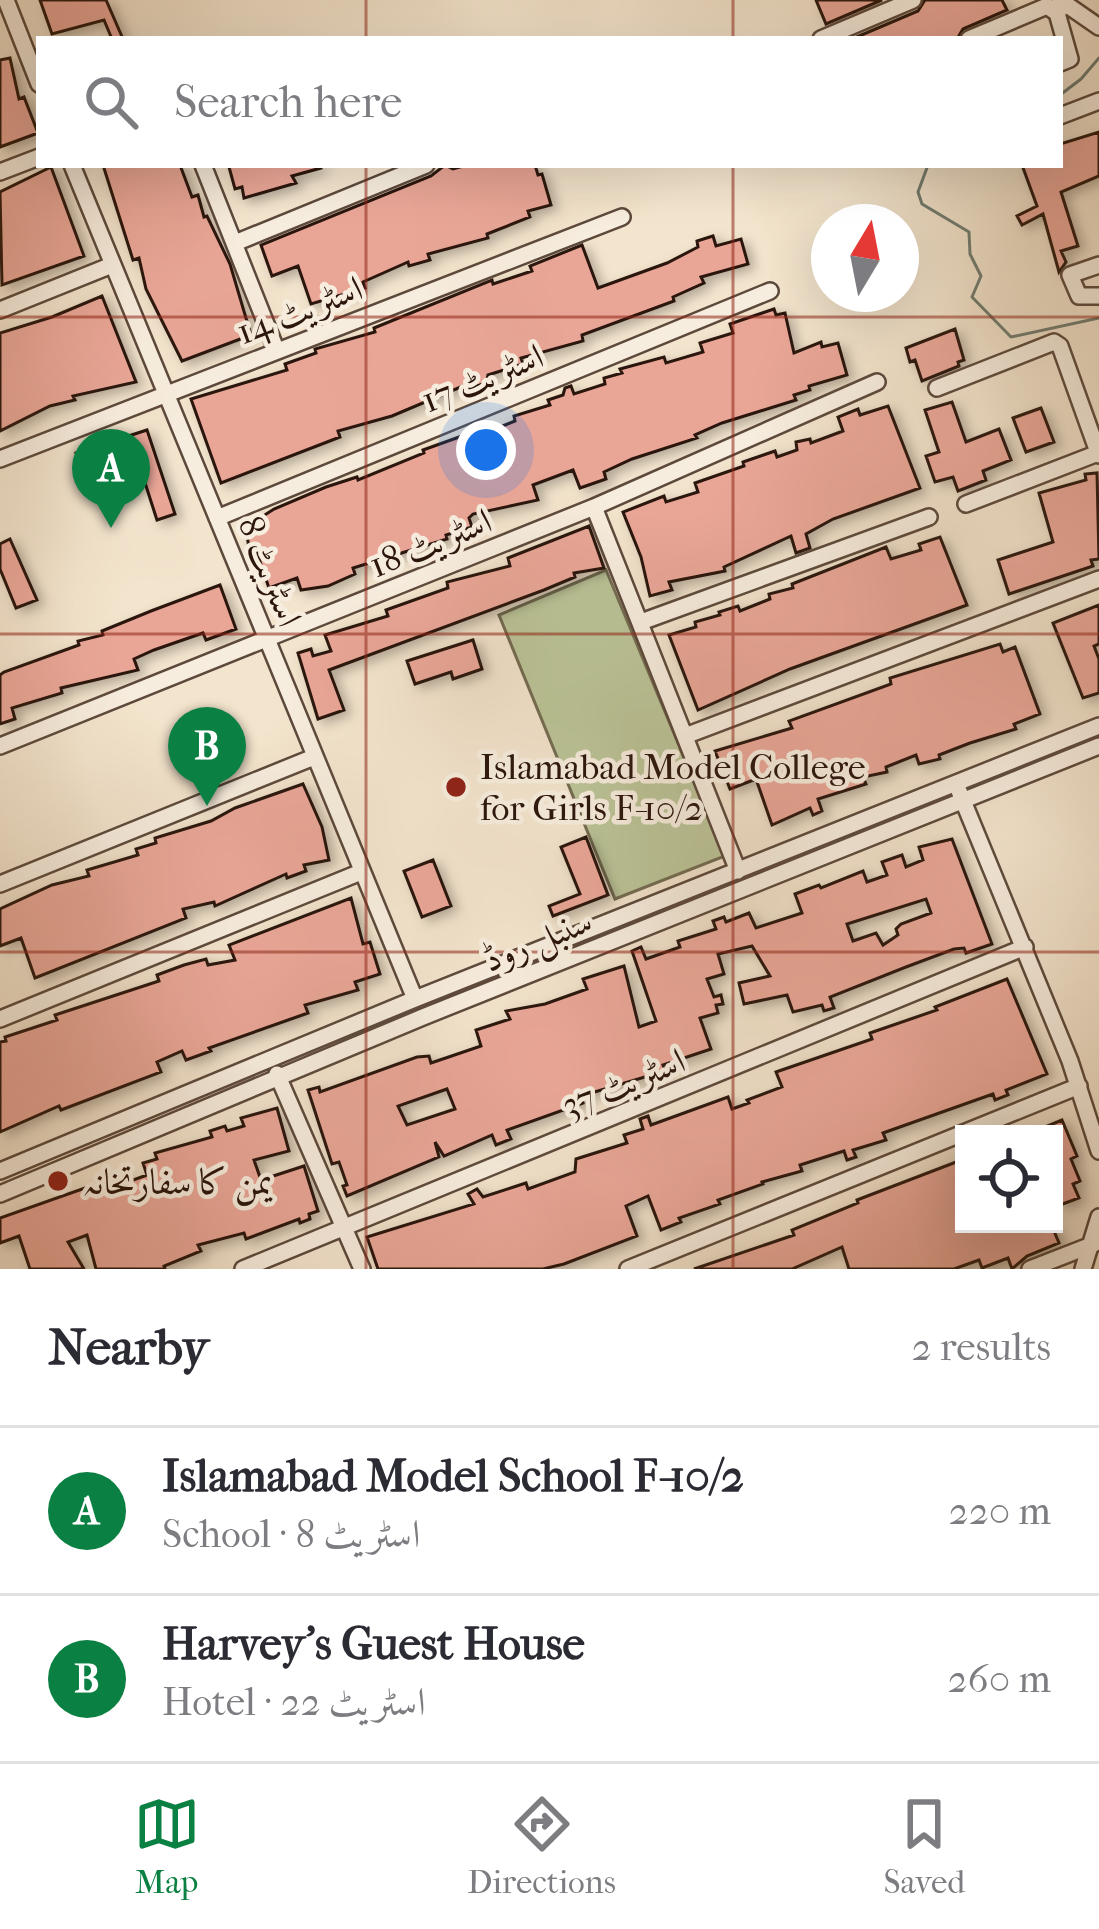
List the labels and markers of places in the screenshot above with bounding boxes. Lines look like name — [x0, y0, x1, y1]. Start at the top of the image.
pin: A — [72, 429, 150, 528]
pin: B — [168, 707, 246, 806]
place label: Islamabad Model College for Girls F-10/2 — [480, 746, 866, 829]
marker: Islamabad Model College for Girls F-10/2 — [443, 774, 469, 800]
place label: یمن کا سفارتخانہ — [82, 1161, 273, 1206]
marker: یمن کا سفارتخانہ — [45, 1168, 71, 1194]

